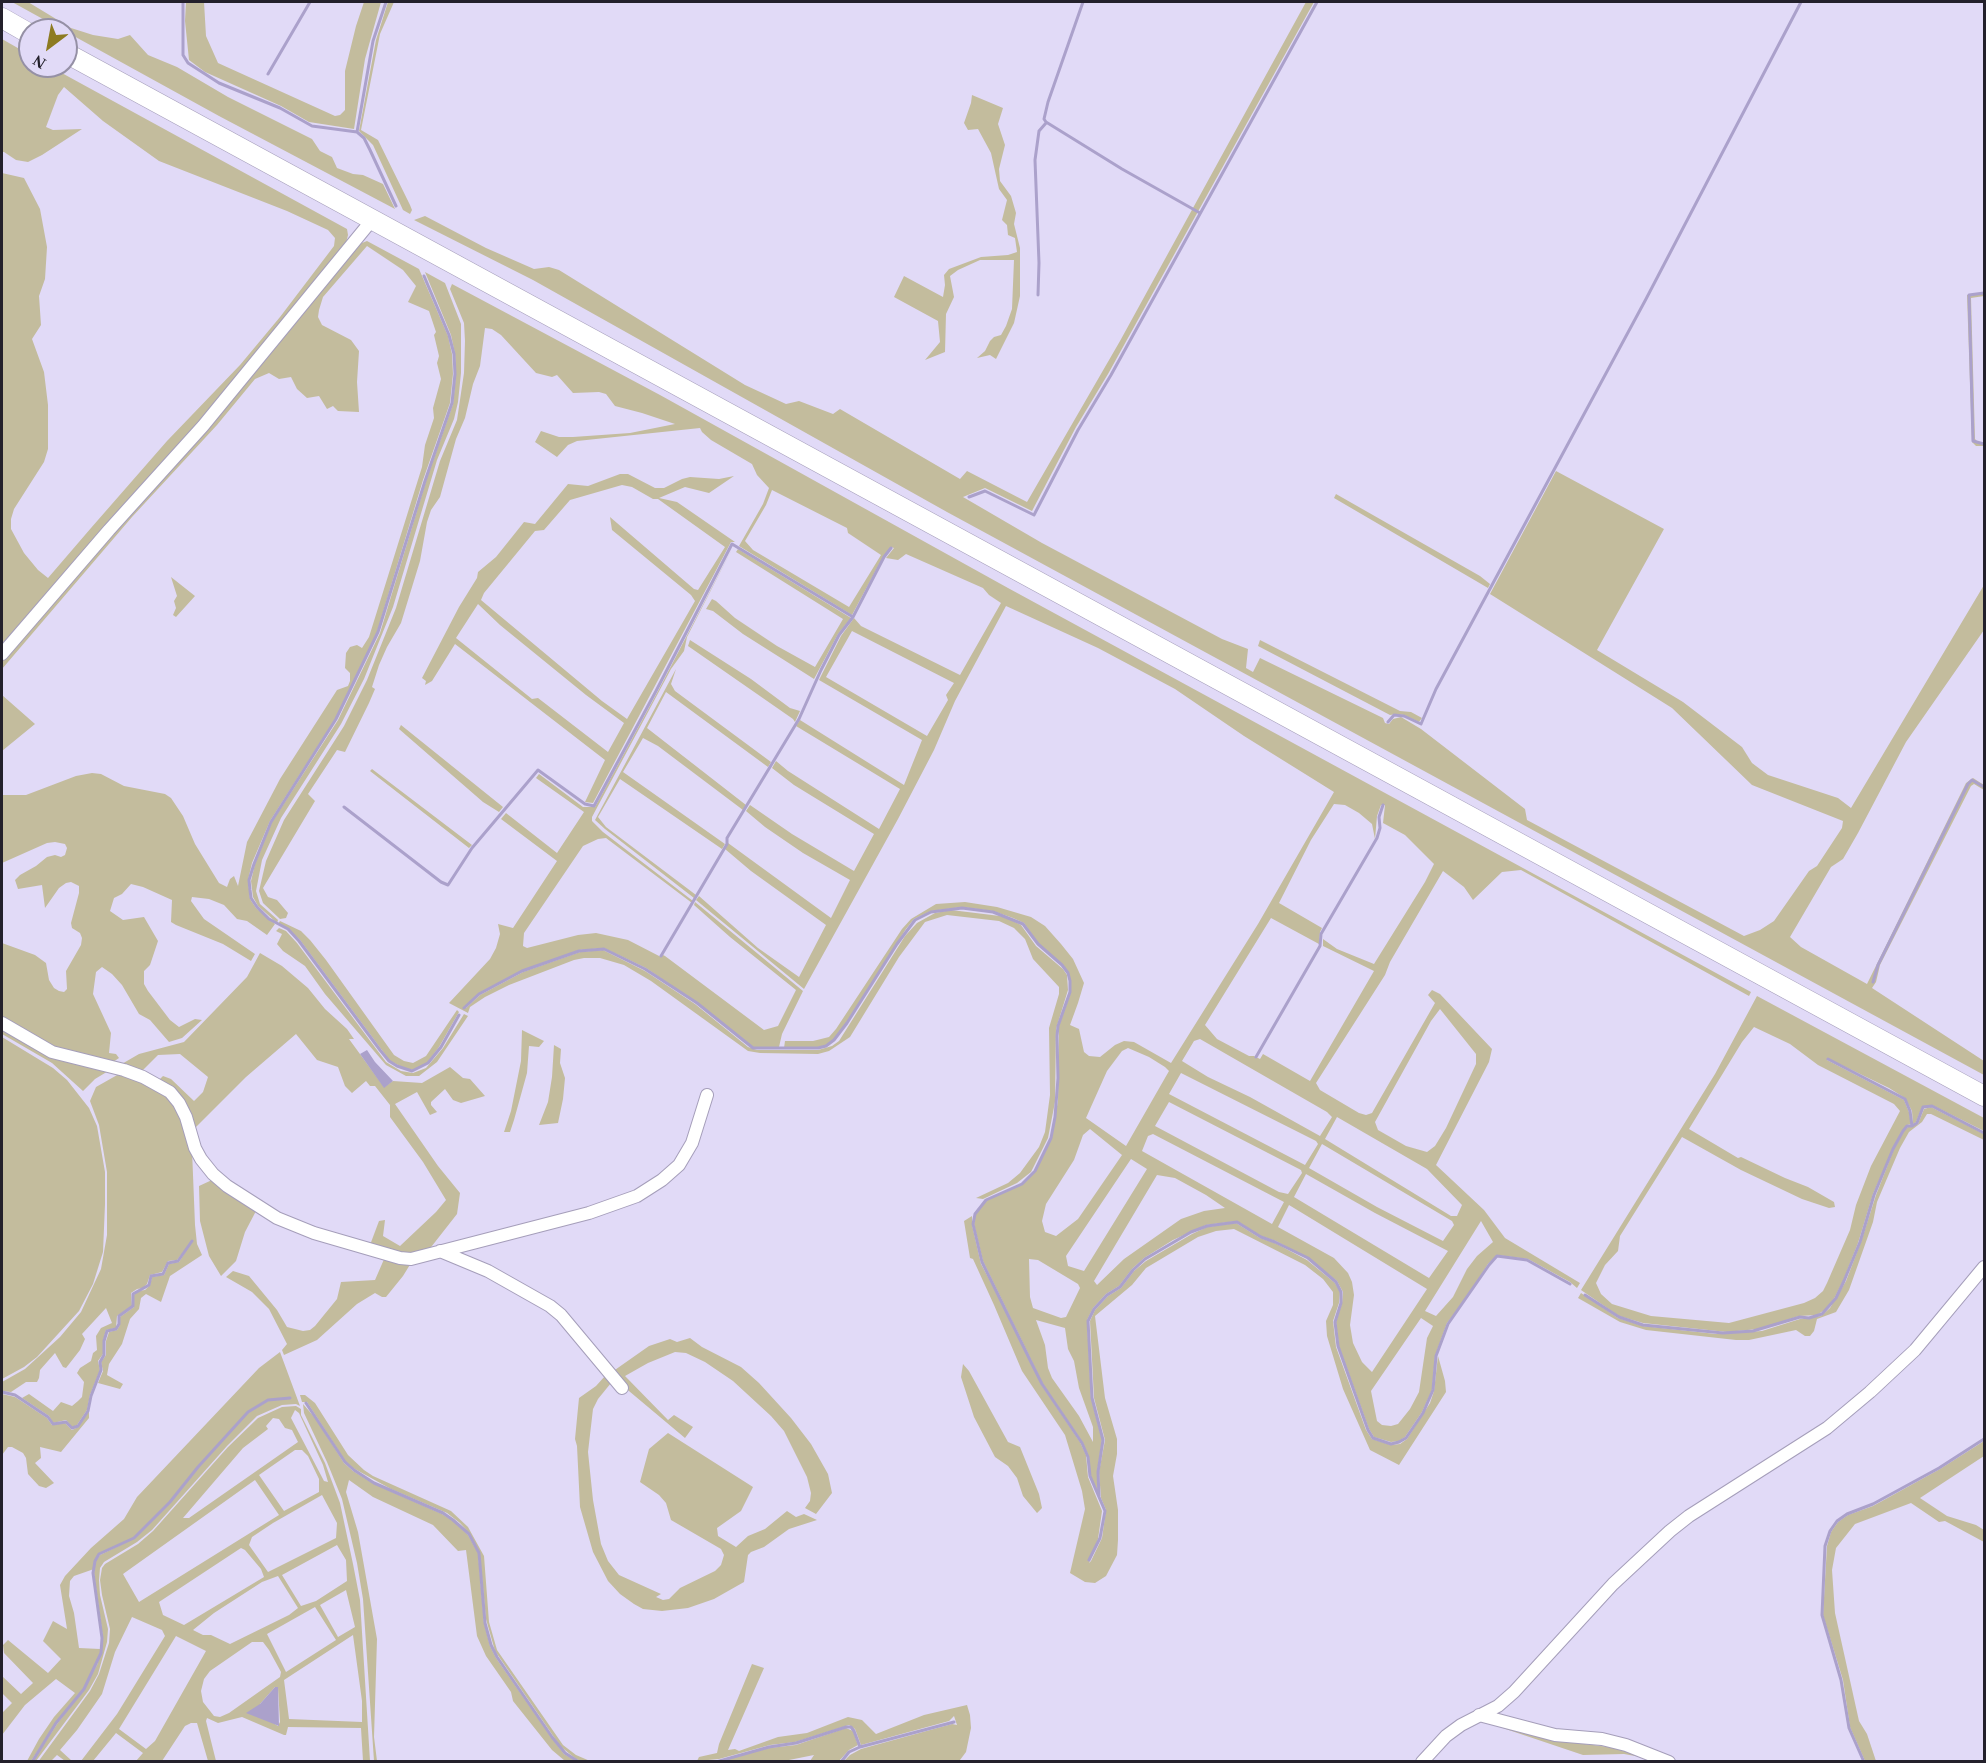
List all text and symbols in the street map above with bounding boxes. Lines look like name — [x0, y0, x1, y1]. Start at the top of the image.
north arrow — [18, 18, 78, 78]
text: N — [30, 52, 49, 72]

